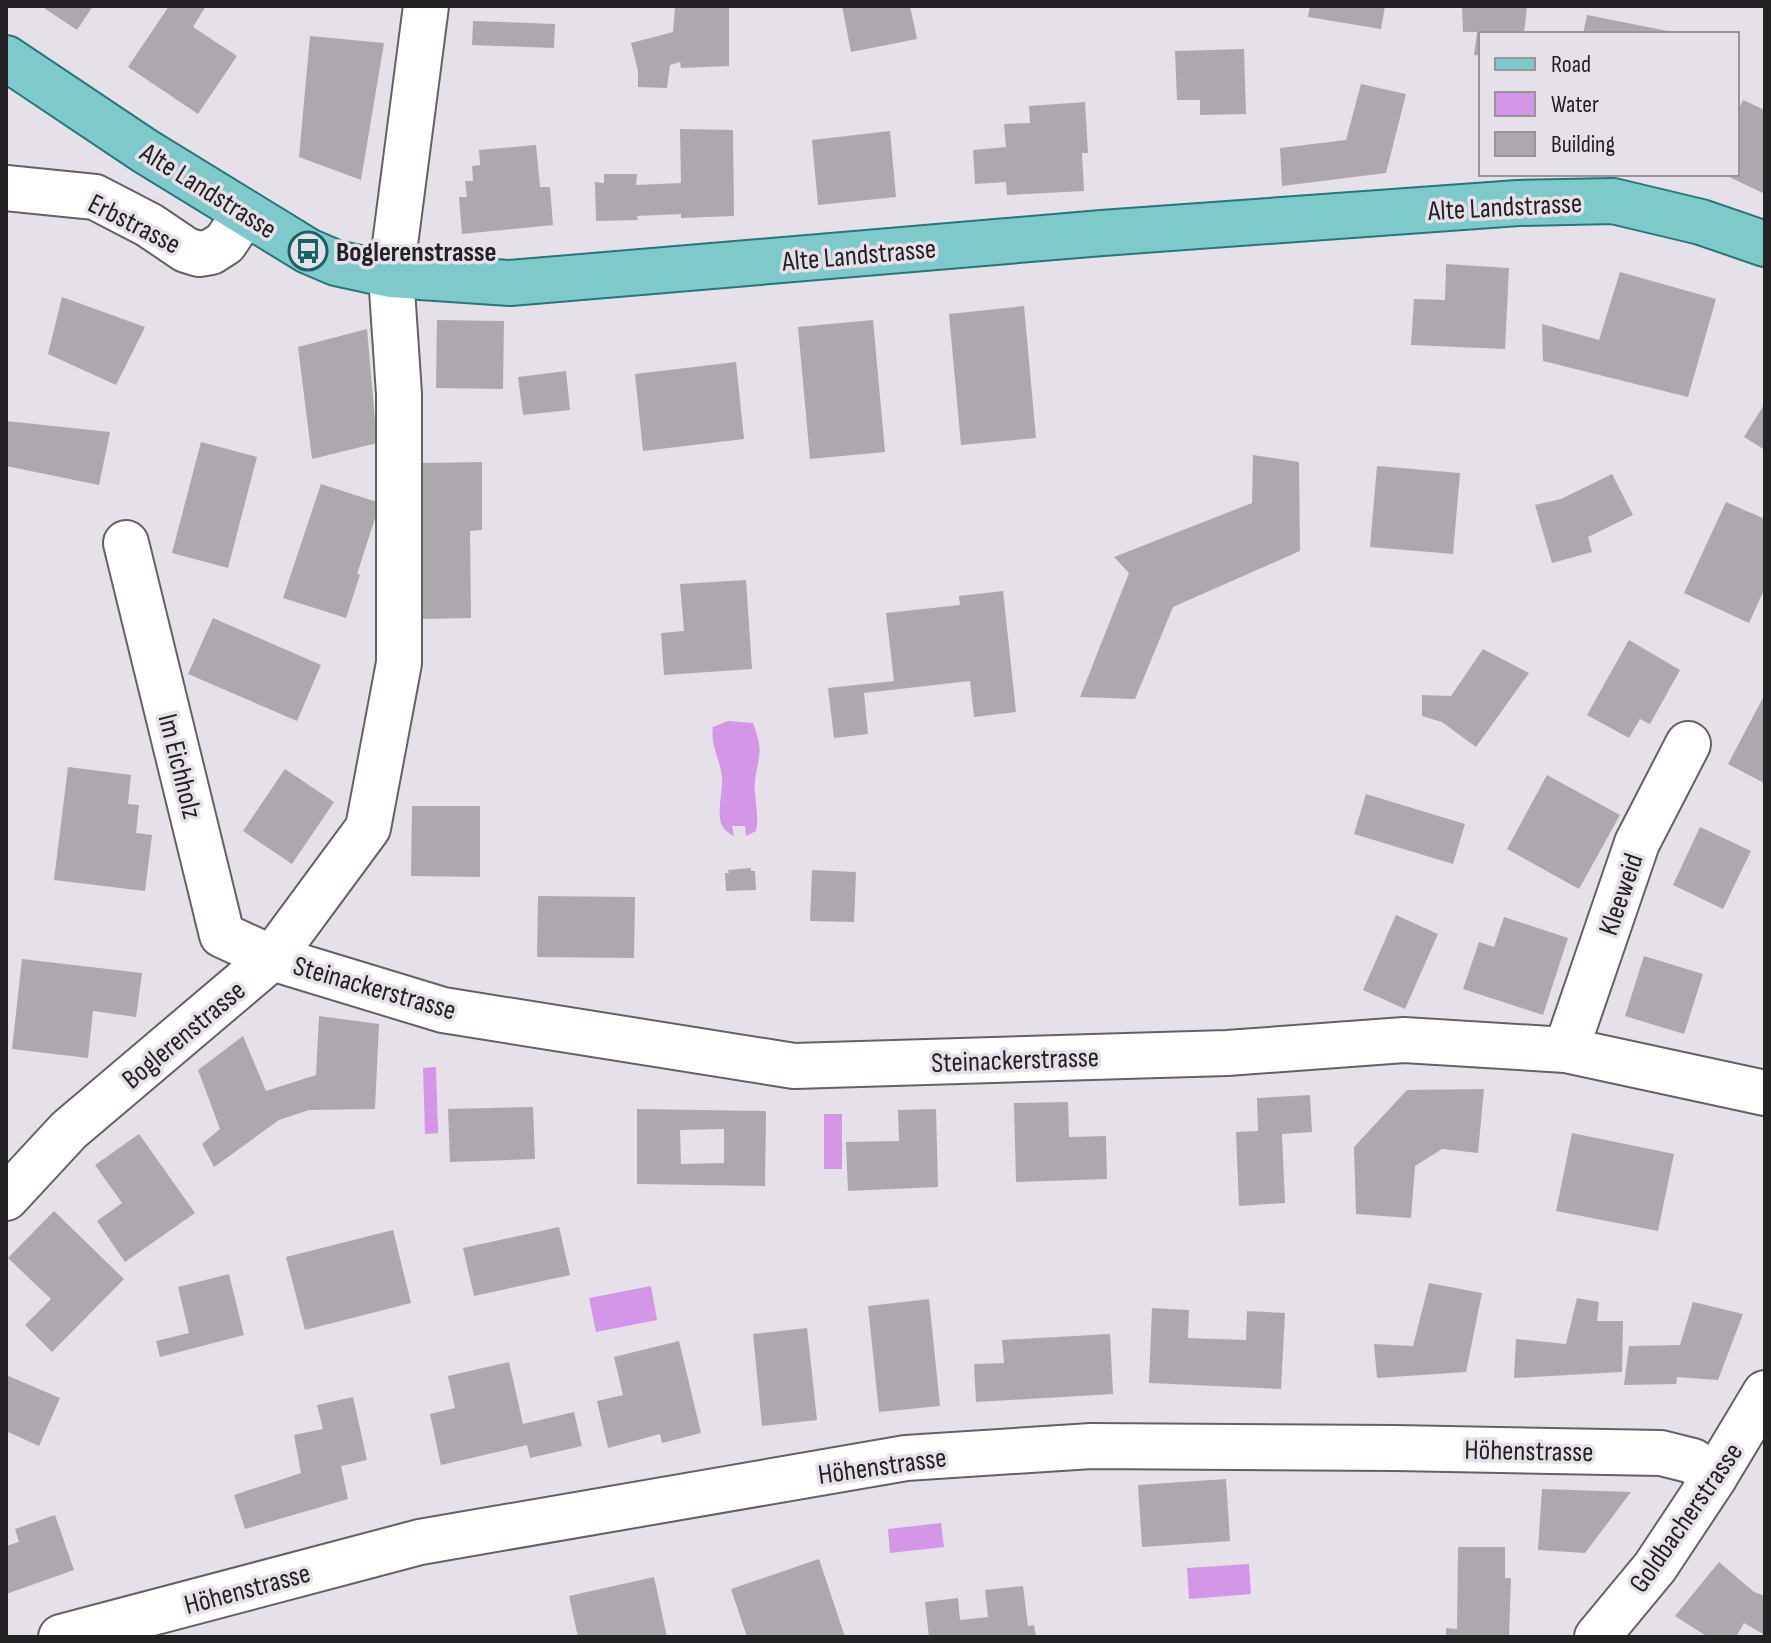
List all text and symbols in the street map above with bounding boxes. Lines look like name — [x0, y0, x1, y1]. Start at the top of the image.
legend — [1479, 32, 1739, 176]
text: Road — [1551, 50, 1591, 79]
text: Water — [1551, 90, 1599, 119]
text: Building — [1551, 130, 1615, 159]
street label: Alte Landstrasse — [133, 136, 282, 246]
street label: Erbstrasse — [83, 187, 186, 262]
street label: Alte Landstrasse — [1426, 187, 1583, 228]
bus stop icon: Boglerenstrasse — [287, 230, 329, 272]
street label: Alte Landstrasse — [780, 232, 937, 279]
place label: Boglerenstrasse — [336, 236, 497, 269]
street label: Im Eichholz — [151, 711, 208, 822]
street label: Kleeweid — [1592, 849, 1651, 940]
street label: Steinackerstrasse — [289, 949, 460, 1027]
street label: Boglerenstrasse — [116, 974, 252, 1096]
street label: Steinackerstrasse — [931, 1041, 1100, 1080]
street label: Höhenstrasse — [1464, 1434, 1594, 1469]
street label: Goldbacherstrasse — [1623, 1437, 1750, 1599]
street label: Höhenstrasse — [816, 1441, 948, 1492]
street label: Höhenstrasse — [181, 1557, 314, 1622]

